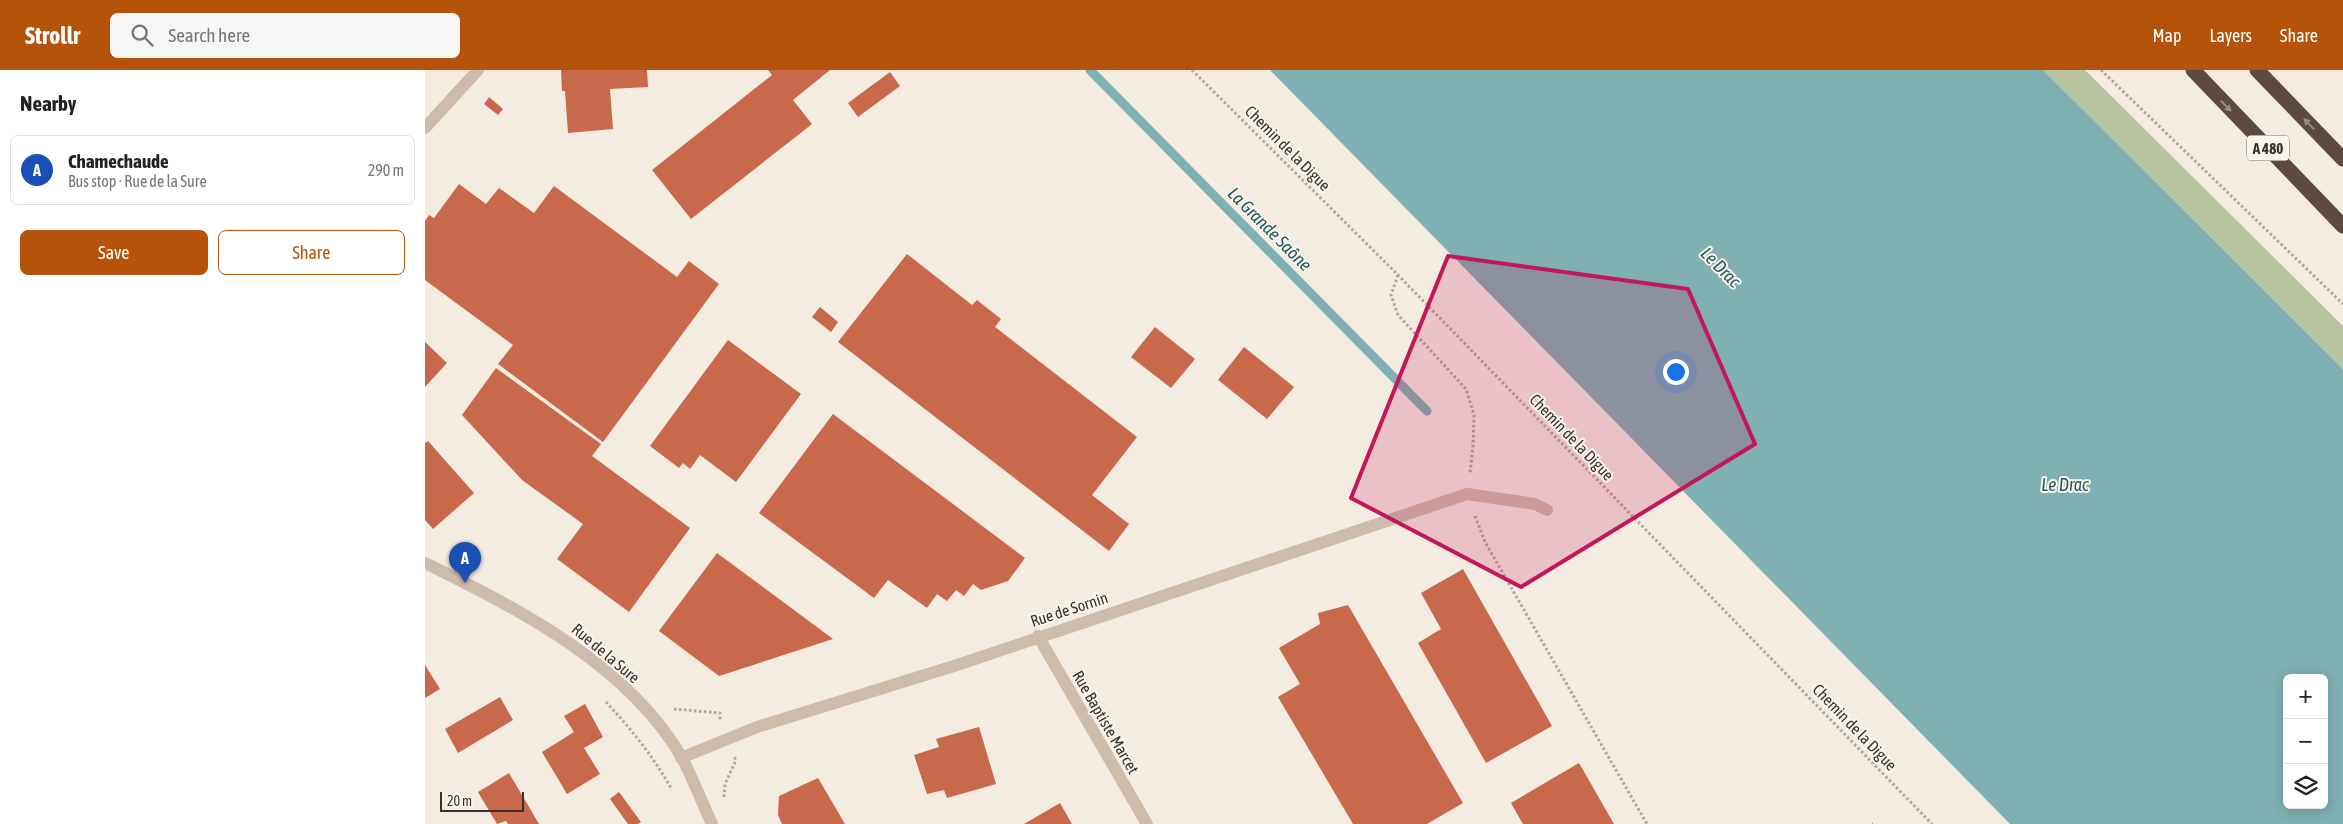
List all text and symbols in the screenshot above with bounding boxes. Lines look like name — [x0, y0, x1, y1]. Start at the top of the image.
search box — [110, 13, 460, 58]
icon: search — [128, 21, 156, 49]
text: Strollr — [25, 22, 80, 49]
text: Search here — [168, 24, 250, 46]
text: Map — [2152, 25, 2181, 46]
text: Layers — [2209, 25, 2252, 46]
text: Share — [2280, 25, 2318, 46]
text: Nearby — [20, 91, 76, 115]
one-way arrow — [2220, 100, 2232, 112]
street label: Chemin de la Digue — [1241, 102, 1334, 195]
one-way arrow — [2303, 118, 2315, 130]
road number: A 480 — [2247, 136, 2289, 160]
text: Chamechaude — [68, 150, 169, 172]
text: A — [33, 161, 41, 179]
text: 290 m — [368, 161, 404, 179]
text: Bus stop · Rue de la Sure — [68, 172, 207, 190]
water label: La Grande Saône — [1224, 183, 1316, 275]
button: Save — [20, 230, 208, 275]
button: Share — [218, 230, 405, 275]
water label: Le Drac — [1697, 243, 1745, 291]
your location — [1663, 359, 1689, 385]
street label: Chemin de la Digue — [1526, 390, 1618, 485]
water label: Le Drac — [2041, 474, 2089, 495]
pin: A — [449, 542, 481, 583]
street label: Rue de Sornin — [1028, 588, 1110, 630]
street label: Rue de la Sure — [569, 620, 643, 686]
street label: Rue Baptiste Marcet — [1068, 667, 1143, 778]
map controls — [2283, 674, 2328, 809]
button: + — [2283, 674, 2328, 719]
street label: Chemin de la Digue — [1809, 680, 1901, 775]
button: − — [2283, 719, 2328, 764]
button: layers — [2283, 764, 2328, 809]
scale bar — [440, 789, 524, 812]
text: 20 m — [447, 793, 472, 809]

